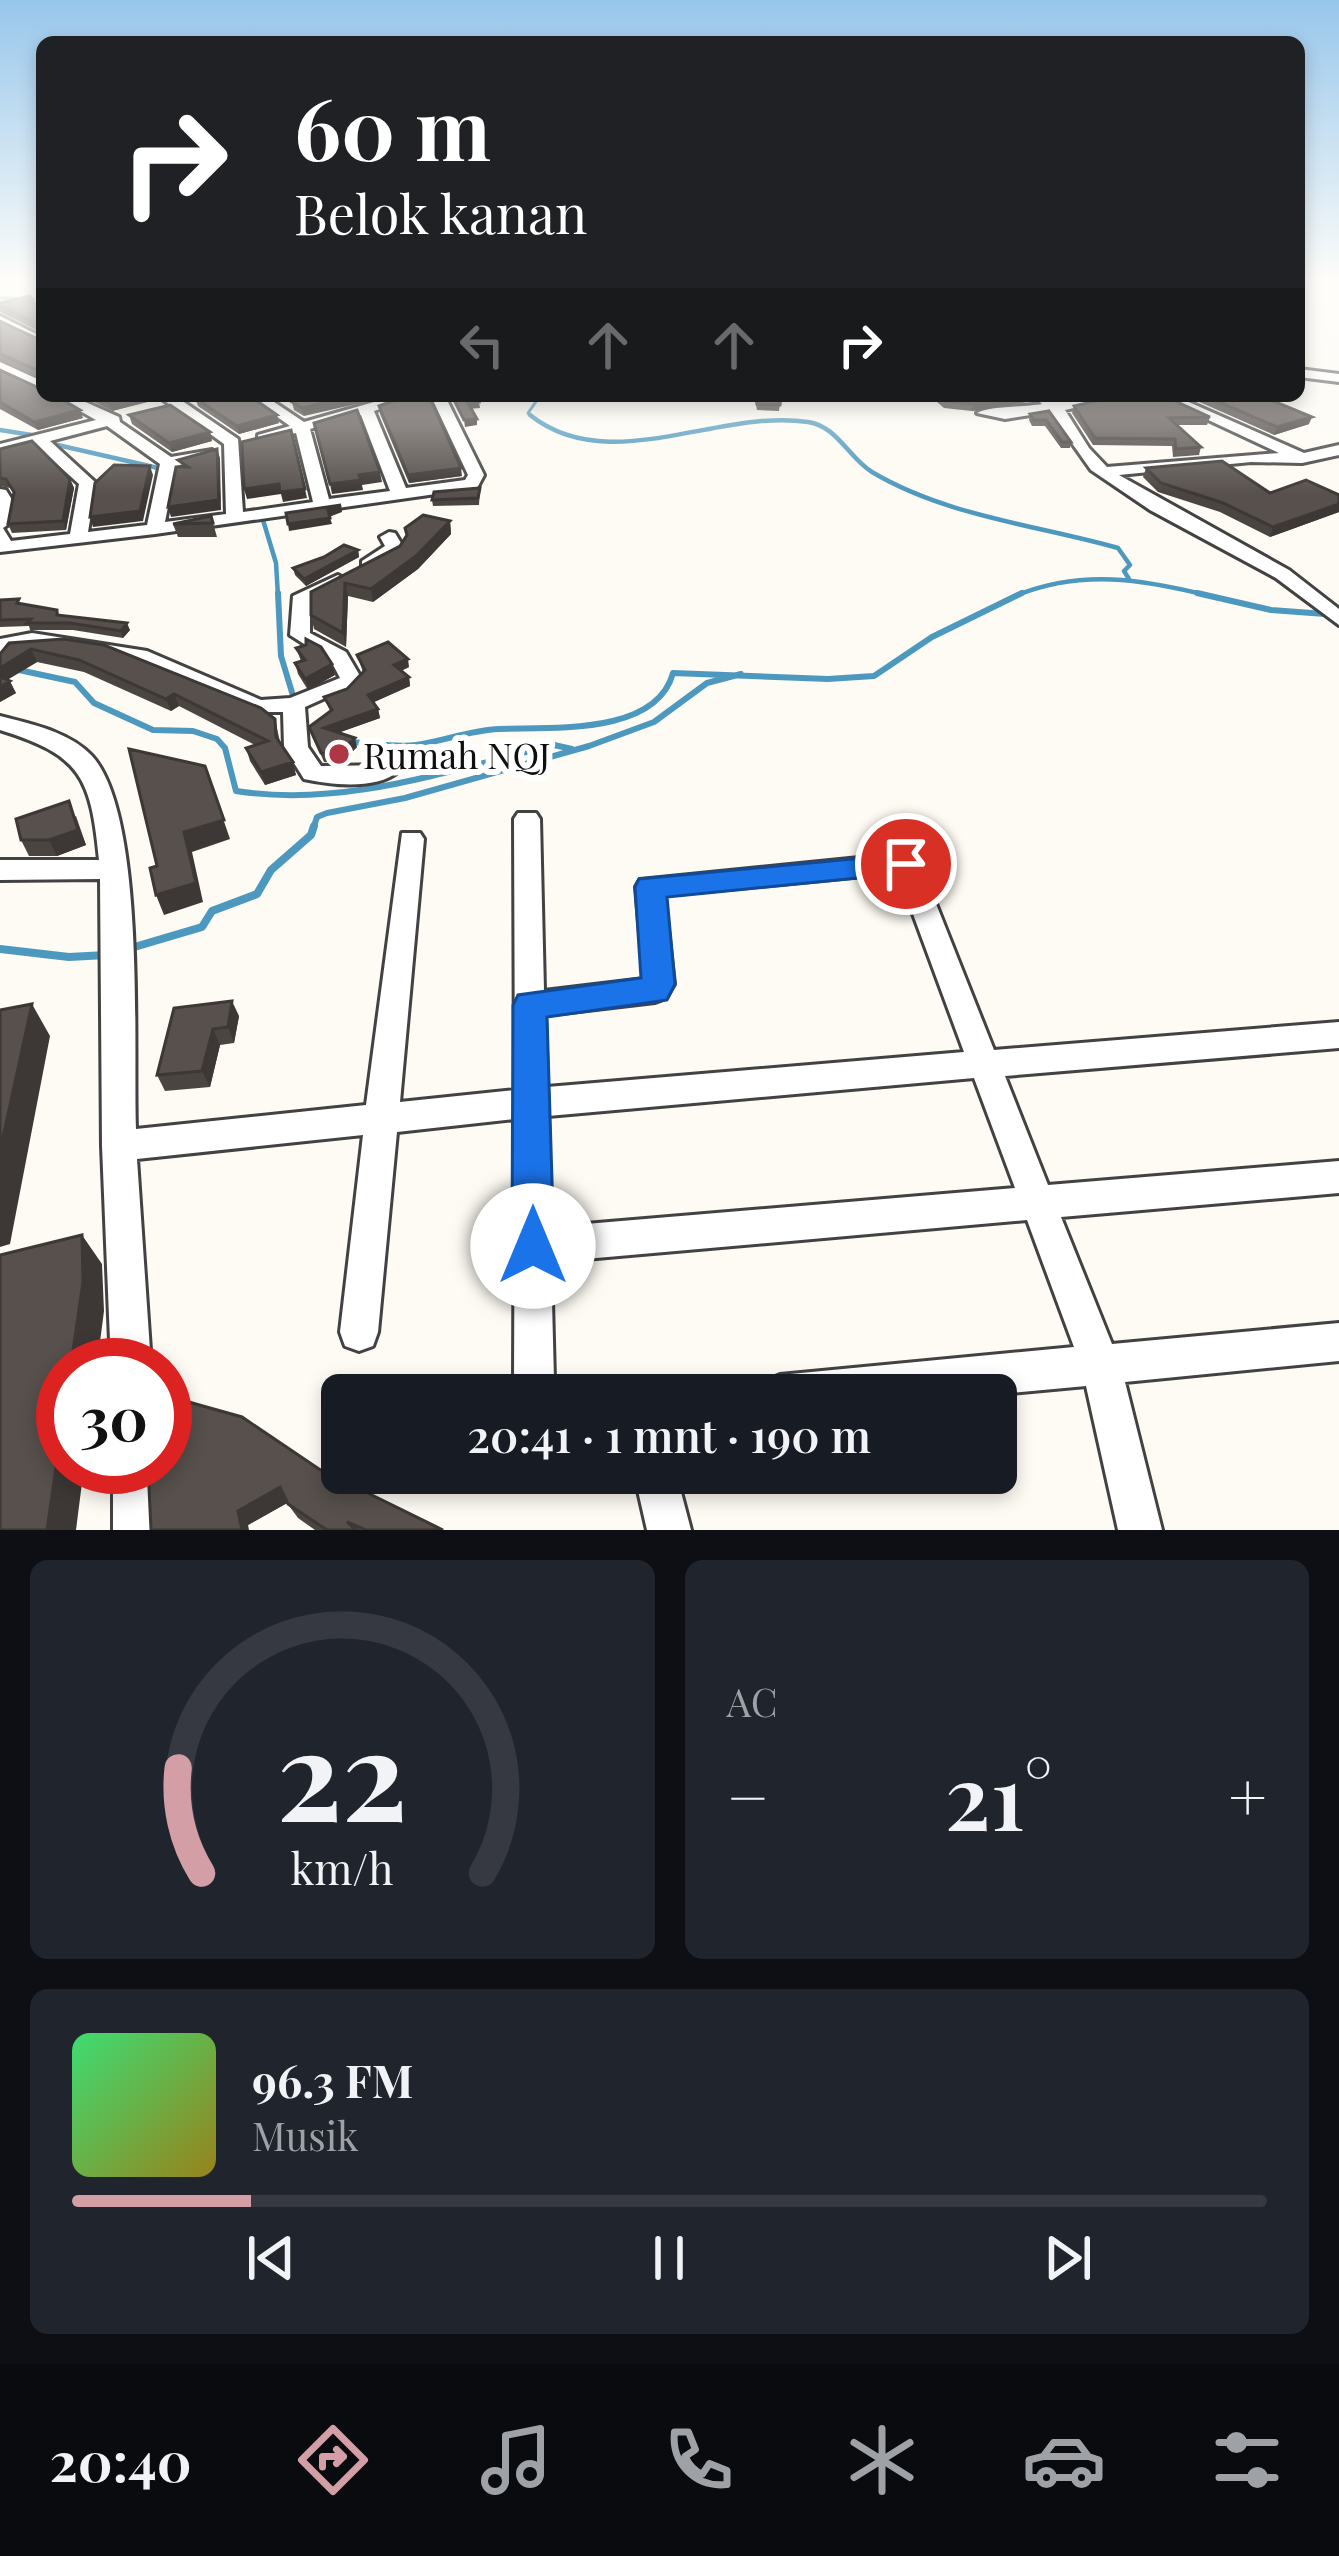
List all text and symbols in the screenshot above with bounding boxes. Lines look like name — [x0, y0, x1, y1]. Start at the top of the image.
text: 60 m — [294, 70, 491, 182]
icon: right — [96, 84, 252, 240]
text: Belok kanan — [294, 177, 587, 249]
icon: left — [449, 312, 515, 378]
icon: ahead — [575, 312, 641, 378]
icon: ahead — [701, 312, 767, 378]
icon: right — [827, 312, 893, 378]
place label: Rumah NQJ — [363, 730, 551, 778]
marker: Rumah NQJ — [326, 741, 352, 767]
pin — [855, 813, 957, 915]
icon: arrive — [873, 831, 939, 897]
position arrow — [470, 1183, 596, 1309]
speed limit sign: 30 — [36, 1338, 192, 1494]
text: 20:41 · 1 mnt · 190 m — [467, 1404, 871, 1464]
text: AC — [727, 1675, 778, 1727]
text: 22 — [277, 1687, 408, 1853]
text: 21° — [945, 1734, 1053, 1854]
text: − — [727, 1751, 769, 1839]
text: + — [1228, 1751, 1267, 1839]
text: km/h — [291, 1838, 394, 1895]
text: 96.3 FM — [252, 2049, 413, 2109]
text: Musik — [252, 2109, 359, 2161]
icon: previous — [238, 2225, 304, 2291]
icon: pause — [636, 2225, 702, 2291]
icon: next — [1035, 2225, 1101, 2291]
icon: directions — [291, 2418, 375, 2502]
icon: music — [474, 2418, 558, 2502]
icon: phone — [657, 2418, 741, 2502]
icon: climate — [840, 2418, 924, 2502]
icon: car — [1022, 2418, 1106, 2502]
icon: filters — [1205, 2418, 1289, 2502]
text: 20:40 — [49, 2424, 192, 2496]

